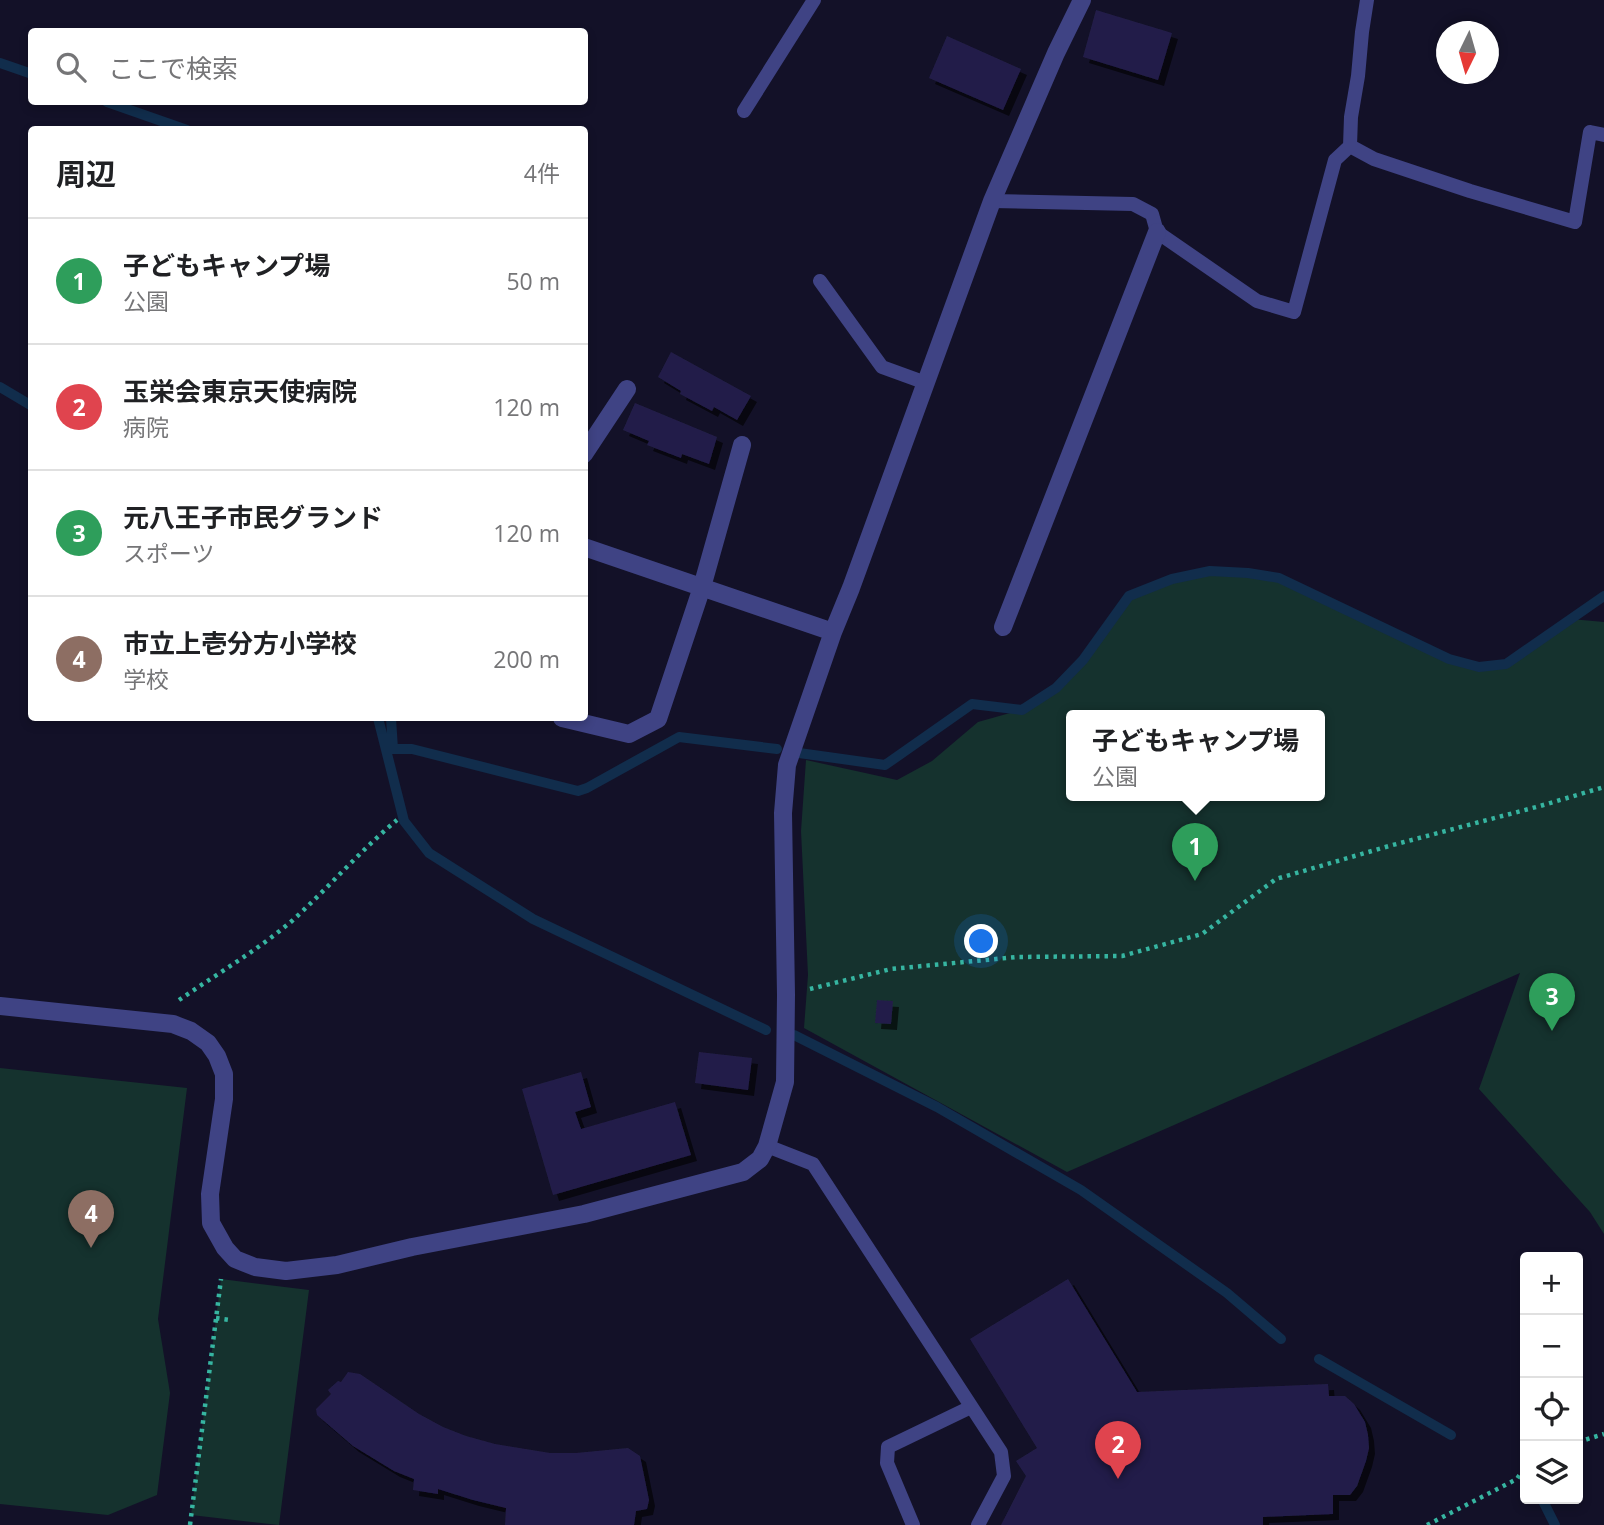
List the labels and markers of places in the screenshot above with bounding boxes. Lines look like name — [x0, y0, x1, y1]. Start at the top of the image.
pin: 1 — [1172, 823, 1218, 881]
pin: 3 — [1529, 973, 1575, 1031]
pin: 4 — [68, 1190, 114, 1248]
pin: 2 — [1095, 1421, 1141, 1479]

